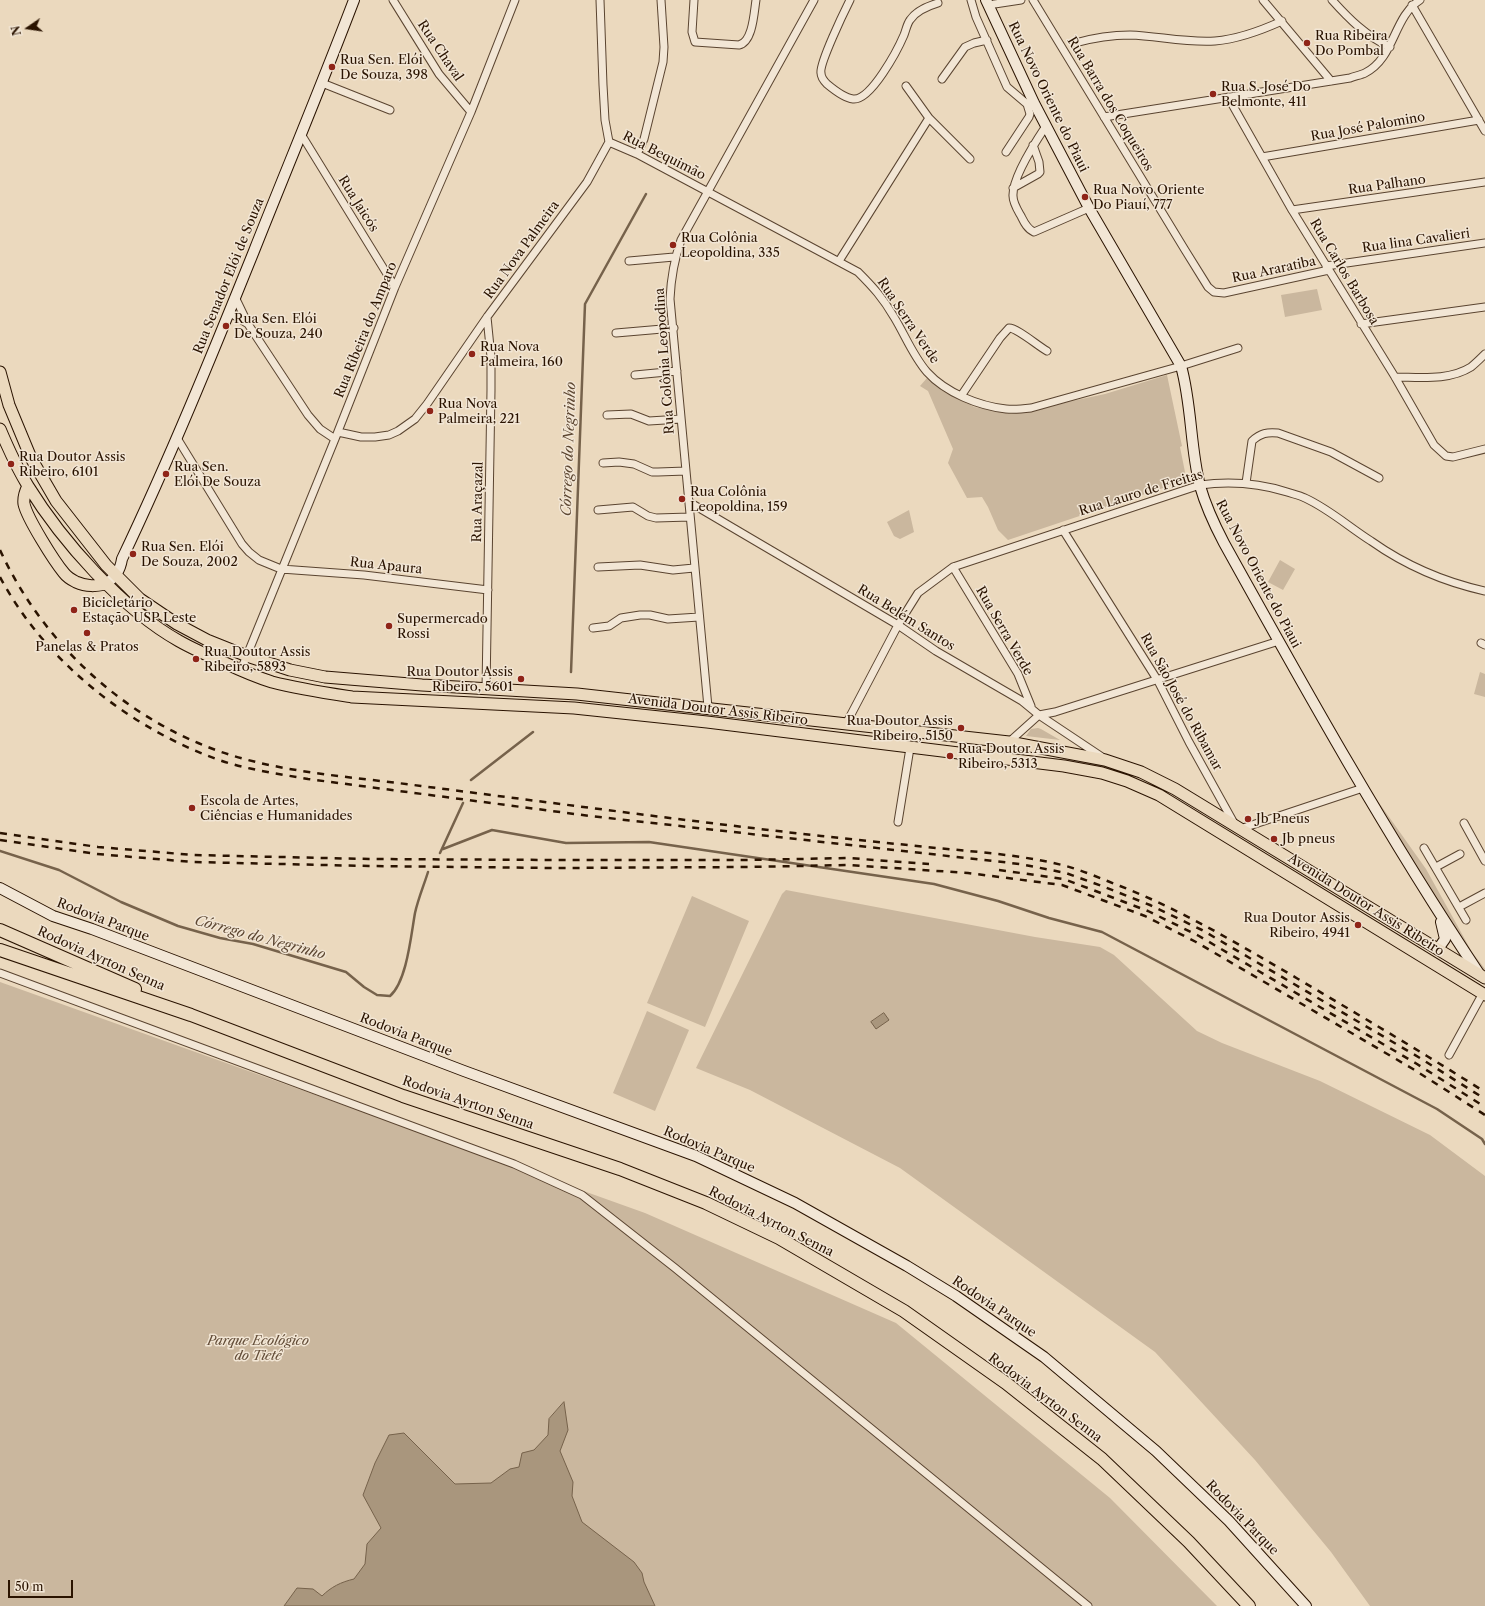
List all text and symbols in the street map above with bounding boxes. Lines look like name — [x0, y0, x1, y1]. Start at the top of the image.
north arrow — [8, 8, 48, 48]
street label: Rua Chaval — [414, 18, 466, 84]
street label: Rua Novo Oriente do Piaui — [1005, 19, 1091, 175]
text: N — [8, 24, 24, 37]
place label: Rua Ribeira Do Pombal — [1315, 28, 1388, 59]
street label: Rua Barra dos Coqueiros — [1064, 34, 1156, 174]
marker: Rua Ribeira Do Pombal — [1302, 38, 1312, 48]
place label: Rua Sen. Elói De Souza, 398 — [340, 52, 428, 83]
marker: Rua Sen. Elói De Souza, 398 — [327, 62, 337, 72]
place label: Rua S. José Do Belmonte, 411 — [1221, 79, 1311, 110]
marker: Rua S. José Do Belmonte, 411 — [1208, 89, 1218, 99]
street label: Rua José Palomino — [1310, 109, 1426, 145]
street label: Rua Bequimão — [620, 128, 708, 184]
street label: Rua Palhano — [1347, 172, 1427, 198]
street label: Rua Jaicós — [335, 173, 381, 235]
place label: Rua Novo Oriente Do Piauí, 777 — [1093, 182, 1204, 213]
marker: Rua Novo Oriente Do Piauí, 777 — [1080, 192, 1090, 202]
street label: Rua Senador Elói de Souza — [191, 196, 267, 356]
street label: Rua Nova Palmeira — [481, 198, 563, 302]
street label: Rua Carlos Barbosa — [1306, 216, 1382, 328]
street label: Rua lina Cavalieri — [1361, 226, 1471, 256]
place label: Rua Colônia Leopoldina, 335 — [681, 230, 780, 261]
marker: Rua Colônia Leopoldina, 335 — [668, 240, 678, 250]
street label: Rua Araratiba — [1231, 254, 1317, 286]
street label: Rua Ríbeira do Amparo — [332, 260, 400, 400]
street label: Rua Serra Verde — [874, 275, 942, 367]
street label: Rua Colônia Leopodina — [652, 287, 678, 435]
place label: Rua Sen. Elói De Souza, 240 — [234, 311, 323, 342]
marker: Rua Sen. Elói De Souza, 240 — [221, 321, 231, 331]
place label: Rua Nova Palmeira, 160 — [480, 339, 563, 370]
marker: Rua Nova Palmeira, 160 — [467, 349, 477, 359]
water label: Córrego do Negrinho — [558, 381, 580, 517]
place label: Rua Nova Palmeira, 221 — [438, 396, 520, 427]
marker: Rua Nova Palmeira, 221 — [425, 406, 435, 416]
place label: Rua Doutor Assis Ribeiro, 6101 — [19, 449, 125, 480]
marker: Rua Doutor Assis Ribeiro, 6101 — [6, 459, 16, 469]
place label: Rua Sen. Elói De Souza — [174, 459, 261, 490]
street label: Rua Araçazal — [469, 461, 487, 543]
street label: Rua Lauro de Freitas — [1077, 467, 1205, 519]
marker: Rua Sen. Elói De Souza — [161, 469, 171, 479]
place label: Rua Colônia Leopoldina, 159 — [690, 484, 787, 515]
marker: Rua Colônia Leopoldina, 159 — [677, 494, 687, 504]
street label: Rua Novo Oriente do Piaui — [1212, 497, 1304, 651]
place label: Rua Sen. Elói De Souza, 2002 — [141, 539, 238, 570]
marker: Rua Sen. Elói De Souza, 2002 — [128, 549, 138, 559]
street label: Rua Apaura — [349, 554, 423, 578]
street label: Rua Belém Santos — [854, 582, 958, 654]
street label: Rua Serra Verde — [972, 584, 1036, 678]
place label: Bicicletário Estação USP Leste — [82, 595, 196, 626]
marker: Bicicletário Estação USP Leste — [69, 605, 79, 615]
place label: Supermercado Rossi — [397, 611, 488, 642]
marker: Supermercado Rossi — [384, 621, 394, 631]
marker: Panelas & Pratos — [82, 628, 92, 638]
street label: Rua São José do Ribamar — [1137, 631, 1225, 773]
place label: Panelas & Pratos — [35, 639, 139, 655]
place label: Rua Doutor Assis Ribeiro, 5893 — [204, 644, 310, 675]
marker: Rua Doutor Assis Ribeiro, 5893 — [191, 654, 201, 664]
place label: Rua Doutor Assis Ribeiro, 5601 — [407, 664, 513, 695]
marker: Rua Doutor Assis Ribeiro, 5601 — [516, 674, 526, 684]
street label: Avenida Doutor Assis Ribeiro — [627, 691, 809, 729]
place label: Rua Doutor Assis Ribeiro, 5150 — [847, 713, 953, 744]
marker: Rua Doutor Assis Ribeiro, 5150 — [956, 723, 966, 733]
place label: Rua Doutor Assis Ribeiro, 5313 — [958, 741, 1064, 772]
marker: Rua Doutor Assis Ribeiro, 5313 — [945, 751, 955, 761]
place label: Escola de Artes, Ciências e Humanidades — [200, 793, 353, 824]
marker: Escola de Artes, Ciências e Humanidades — [187, 803, 197, 813]
place label: Jb Pneus — [1256, 811, 1310, 827]
marker: Jb Pneus — [1243, 814, 1253, 824]
place label: Jb pneus — [1282, 831, 1335, 847]
marker: Jb pneus — [1269, 834, 1279, 844]
street label: Avenida Doutor Assis Ribeiro — [1285, 850, 1447, 960]
street label: Rodovia Parque — [55, 895, 151, 945]
place label: Rua Doutor Assis Ribeiro, 4941 — [1244, 910, 1350, 941]
water label: Córrego do Negrinho — [193, 912, 327, 964]
marker: Rua Doutor Assis Ribeiro, 4941 — [1353, 920, 1363, 930]
street label: Rodovia Ayrton Senna — [35, 924, 167, 994]
street label: Rodovia Parque — [358, 1010, 454, 1060]
street label: Rodovia Ayrton Senna — [400, 1073, 536, 1133]
street label: Rodovia Parque — [661, 1124, 757, 1176]
street label: Rodovia Ayrton Senna — [706, 1184, 836, 1260]
street label: Rodovia Parque — [949, 1273, 1039, 1341]
park label: Parque Ecológico do Tietê — [207, 1333, 309, 1364]
street label: Rodovia Ayrton Senna — [985, 1350, 1105, 1446]
street label: Rodovia Parque — [1202, 1477, 1282, 1559]
scale bar — [10, 1572, 75, 1598]
text: 50 m — [15, 1579, 44, 1594]

